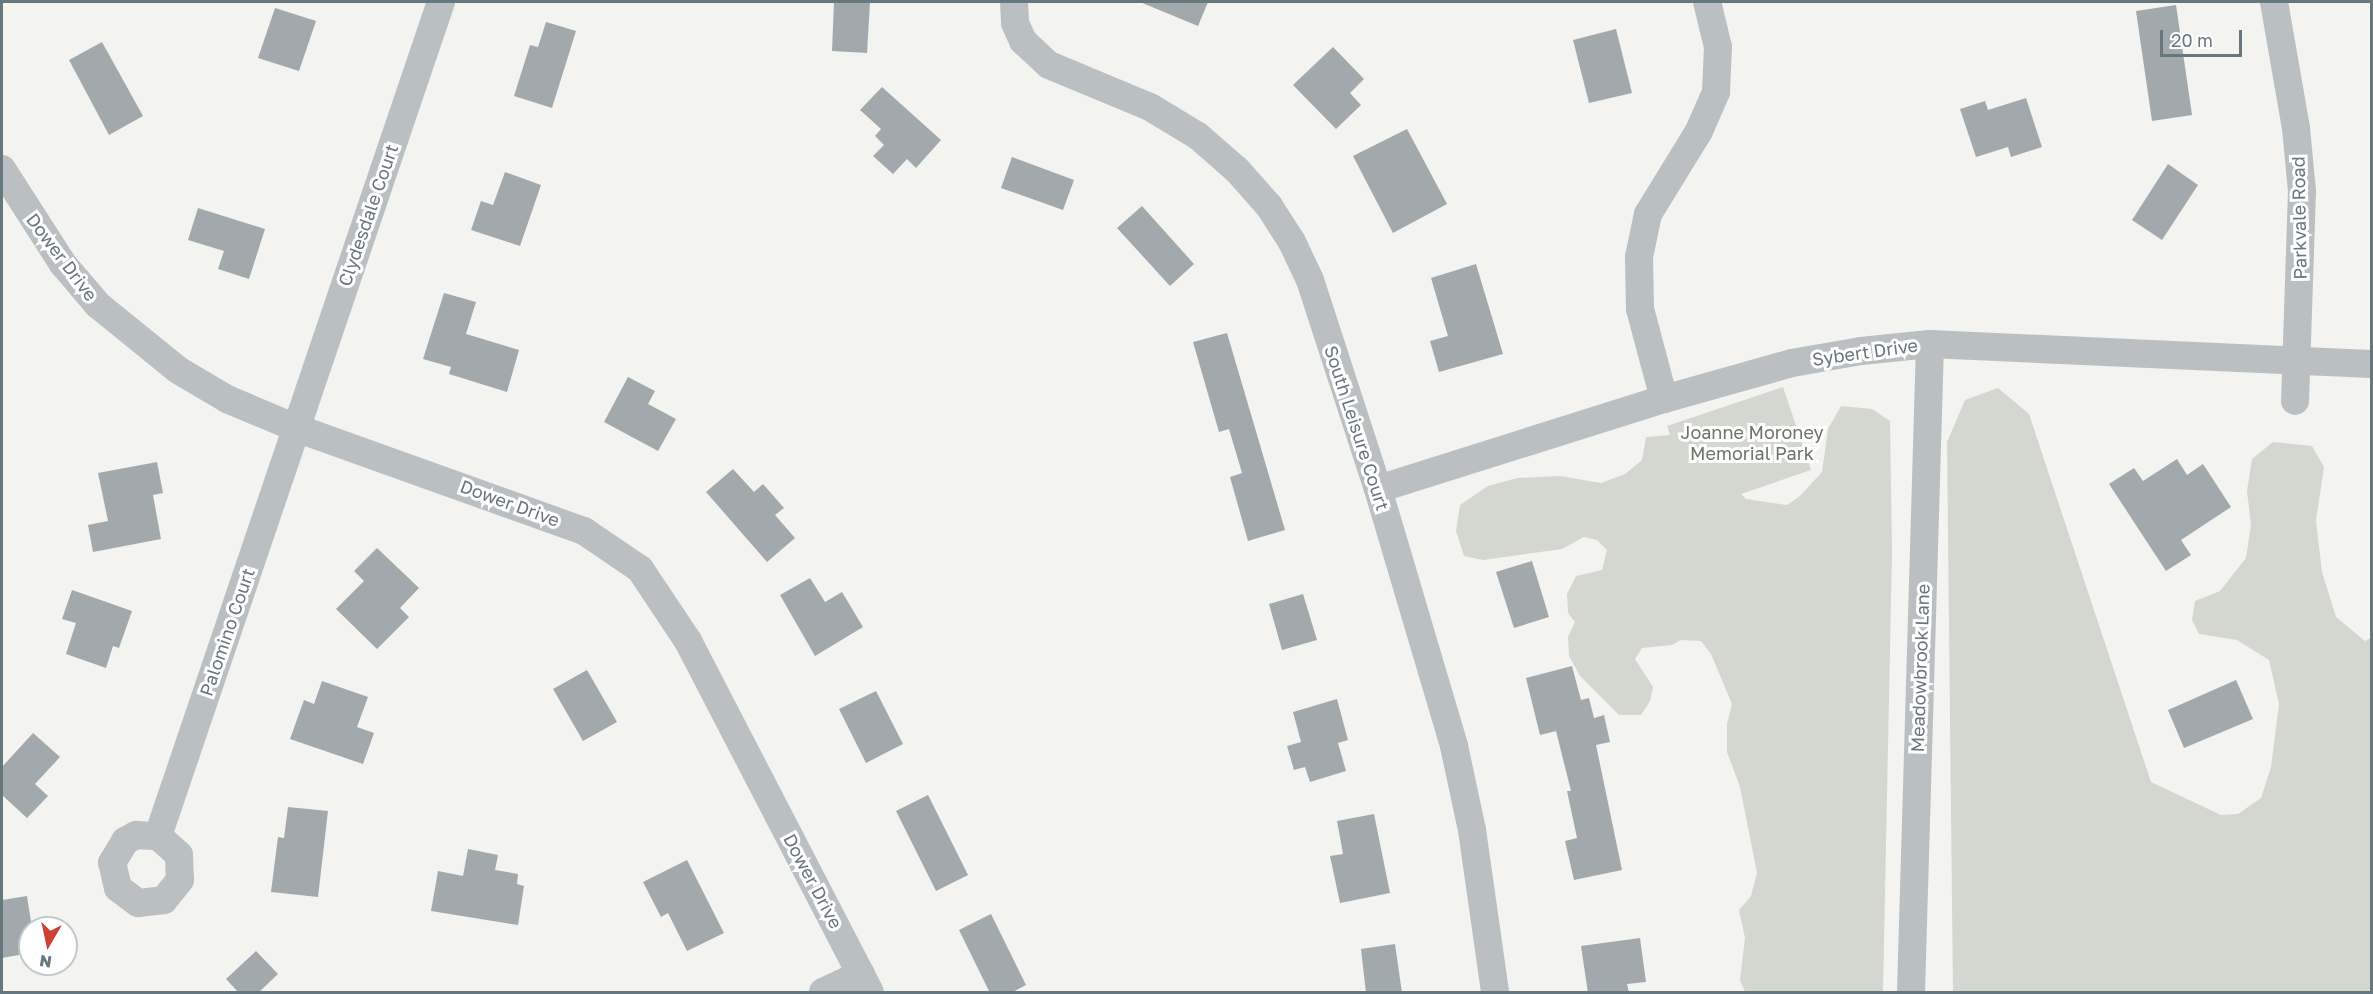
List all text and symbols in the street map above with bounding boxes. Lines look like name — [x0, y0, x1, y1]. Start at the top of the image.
scale bar — [2163, 18, 2246, 56]
text: 20 m — [2171, 29, 2213, 51]
street label: Clydesdale Court — [334, 141, 402, 289]
street label: Parkvale Road — [2287, 156, 2311, 280]
street label: Dower Drive — [22, 209, 102, 305]
street label: Sybert Drive — [1811, 334, 1919, 370]
street label: South Leisure Court — [1320, 343, 1394, 513]
park label: Joanne Moroney Memorial Park — [1680, 422, 1824, 464]
street label: Dower Drive — [457, 475, 563, 531]
street label: Palomino Court — [195, 565, 259, 699]
street label: Meadowbrook Lane — [1906, 583, 1934, 753]
street label: Dower Drive — [779, 830, 847, 932]
north arrow — [18, 916, 78, 976]
text: N — [38, 951, 53, 973]

